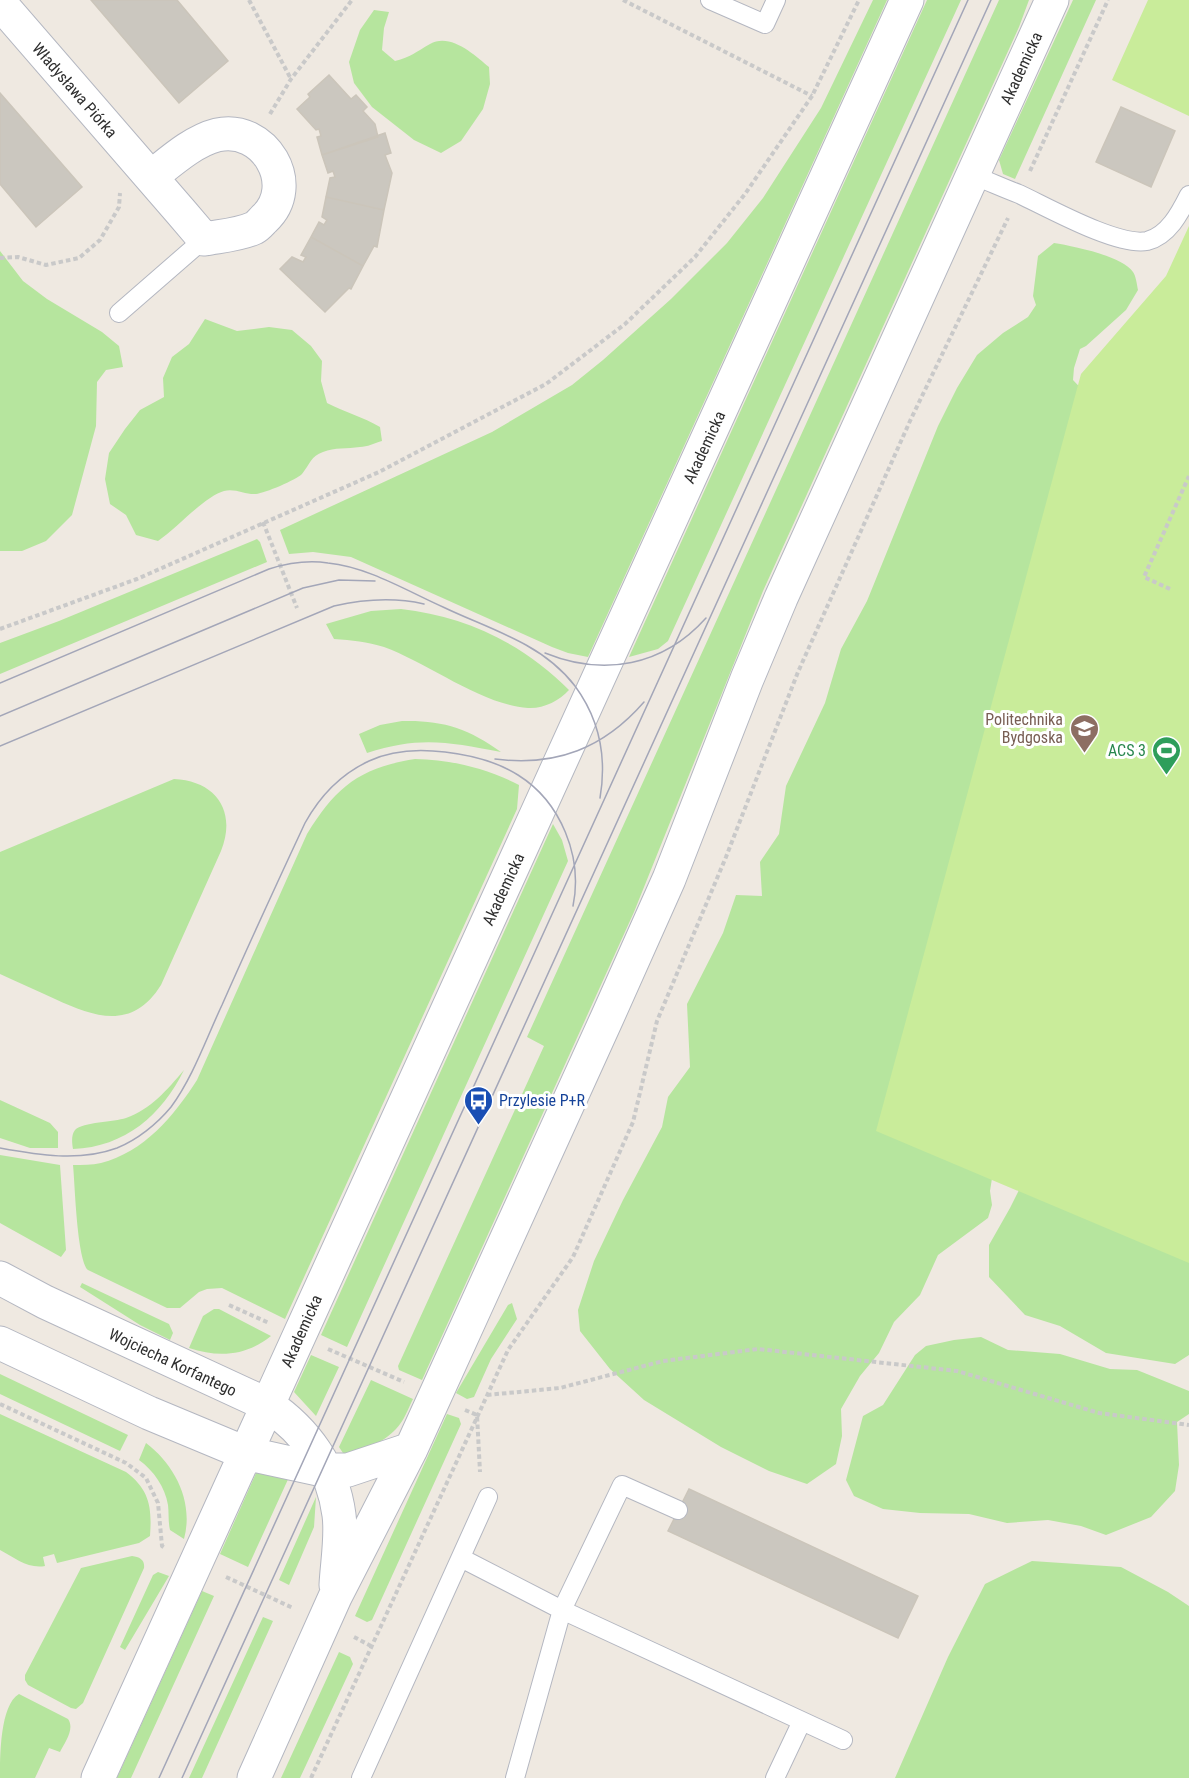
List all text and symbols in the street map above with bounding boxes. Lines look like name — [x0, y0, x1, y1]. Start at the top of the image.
street label: Akademicka — [996, 29, 1046, 107]
street label: Władysława Piórka — [28, 39, 121, 142]
street label: Akademicka — [679, 408, 729, 486]
place label: Politechnika Bydgoska — [985, 710, 1063, 747]
school or university icon: Politechnika Bydgoska — [1068, 712, 1100, 754]
sports icon: ACS 3 — [1151, 734, 1183, 776]
place label: ACS 3 — [1108, 741, 1146, 760]
street label: Akademicka — [478, 850, 528, 928]
bus stop icon: Przylesie P+R — [462, 1084, 494, 1126]
place label: Przylesie P+R — [499, 1091, 586, 1110]
street label: Akademicka — [277, 1292, 326, 1370]
street label: Wojciecha Korfantego — [106, 1325, 240, 1400]

